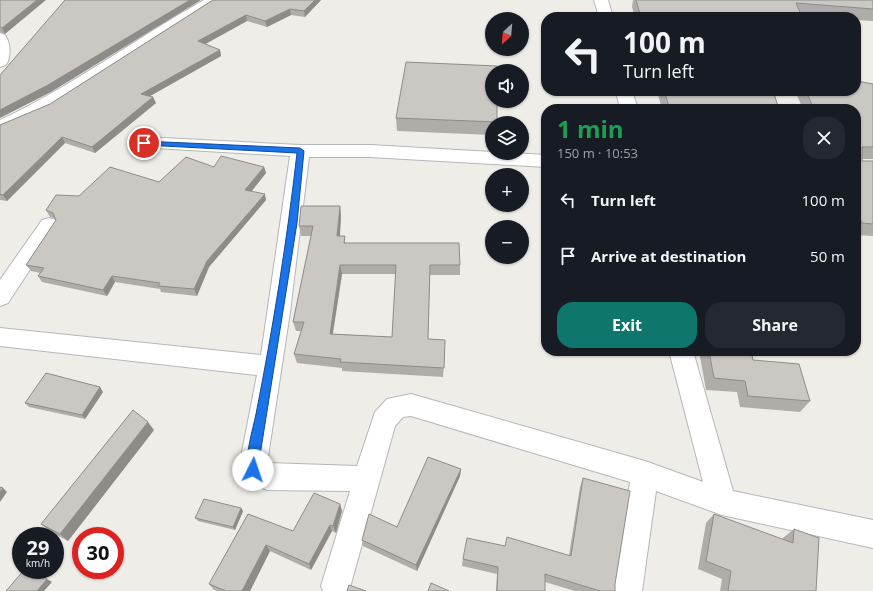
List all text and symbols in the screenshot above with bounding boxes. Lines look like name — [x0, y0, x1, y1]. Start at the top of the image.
north arrow — [485, 12, 529, 56]
map controls — [485, 12, 529, 264]
text: 100 m — [623, 23, 706, 61]
icon: left — [557, 28, 609, 80]
text: Turn left — [623, 59, 694, 83]
button: sound — [485, 64, 529, 108]
text: 1 min — [557, 112, 624, 145]
button: layers — [485, 116, 529, 160]
button: close — [803, 117, 845, 159]
pin — [127, 126, 161, 160]
icon: arrive — [133, 132, 155, 154]
text: 150 m · 10:53 — [557, 144, 638, 162]
button: + — [485, 168, 529, 212]
icon: left — [557, 189, 579, 211]
text: Turn left — [591, 190, 656, 210]
text: 100 m — [801, 190, 845, 210]
button: − — [485, 220, 529, 264]
icon: arrive — [557, 245, 579, 267]
text: Arrive at destination — [591, 246, 746, 266]
text: 50 m — [810, 246, 845, 266]
button: Exit — [557, 302, 697, 348]
button: Share — [705, 302, 845, 348]
position arrow — [232, 449, 274, 491]
speed limit sign: 30 — [72, 527, 124, 579]
text: 29 — [27, 534, 49, 561]
text: km/h — [26, 556, 50, 570]

